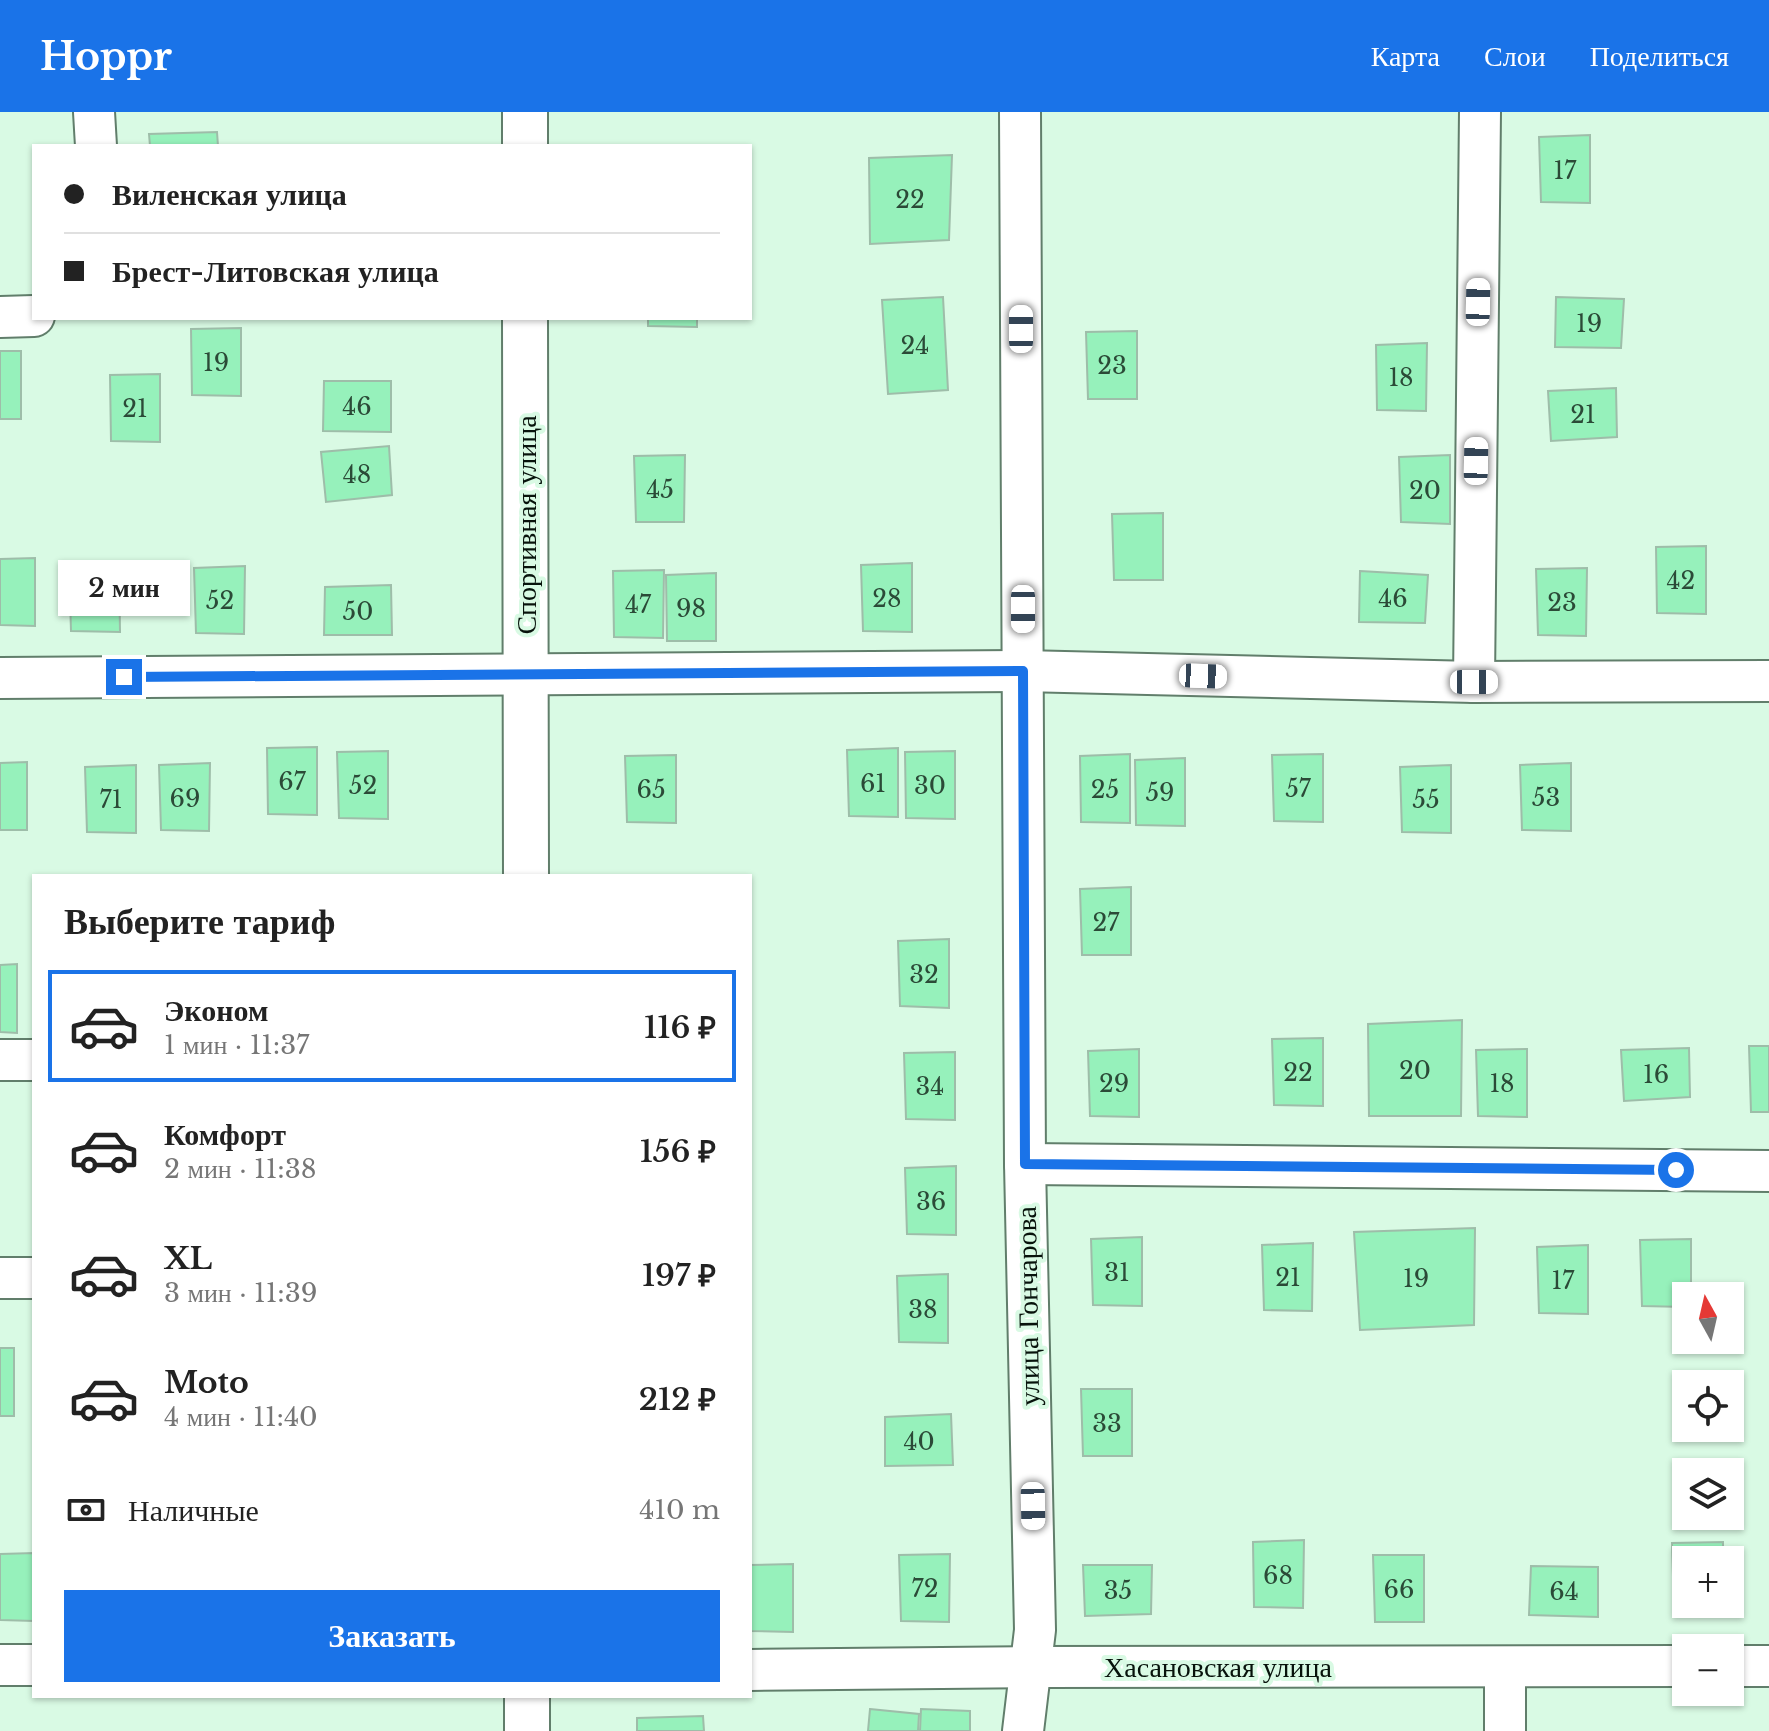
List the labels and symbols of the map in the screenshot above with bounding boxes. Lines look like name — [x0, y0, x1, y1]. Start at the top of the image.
house number: 17 — [1554, 156, 1577, 185]
house number: 22 — [895, 185, 925, 214]
car — [1466, 278, 1490, 326]
car — [1009, 305, 1033, 353]
house number: 19 — [1576, 309, 1602, 338]
house number: 24 — [901, 331, 929, 360]
house number: 19 — [203, 348, 229, 377]
house number: 23 — [1097, 351, 1127, 380]
house number: 18 — [1388, 363, 1414, 392]
house number: 46 — [342, 392, 372, 421]
house number: 21 — [122, 394, 148, 423]
house number: 21 — [1570, 400, 1596, 429]
street label: Спортивная улица — [509, 415, 544, 635]
car — [1464, 437, 1488, 485]
house number: 48 — [343, 460, 371, 489]
house number: 45 — [646, 475, 674, 504]
house number: 20 — [1409, 476, 1441, 505]
callout: 2 мин — [58, 561, 190, 617]
house number: 42 — [1667, 566, 1695, 595]
house number: 28 — [872, 584, 902, 613]
house number: 46 — [1378, 584, 1408, 613]
car — [1011, 585, 1035, 633]
house number: 52 — [206, 586, 234, 615]
house number: 23 — [1547, 588, 1577, 617]
house number: 47 — [625, 590, 652, 619]
house number: 98 — [676, 594, 706, 623]
house number: 50 — [343, 597, 373, 626]
route end — [106, 659, 142, 695]
car — [1179, 663, 1227, 689]
car — [1450, 670, 1498, 694]
house number: 67 — [278, 767, 307, 796]
house number: 61 — [860, 769, 886, 798]
house number: 52 — [349, 771, 377, 800]
house number: 30 — [914, 771, 946, 800]
house number: 57 — [1285, 774, 1312, 803]
house number: 65 — [636, 775, 666, 804]
house number: 25 — [1091, 775, 1119, 804]
house number: 59 — [1145, 778, 1175, 807]
house number: 53 — [1532, 783, 1560, 812]
house number: 69 — [170, 784, 200, 813]
house number: 71 — [100, 785, 122, 814]
house number: 55 — [1412, 785, 1440, 814]
house number: 27 — [1093, 908, 1120, 937]
house number: 32 — [909, 960, 939, 989]
house number: 20 — [1399, 1056, 1431, 1085]
house number: 22 — [1283, 1058, 1313, 1087]
house number: 16 — [1643, 1060, 1669, 1089]
house number: 29 — [1099, 1069, 1129, 1098]
house number: 18 — [1489, 1069, 1515, 1098]
house number: 34 — [916, 1072, 944, 1101]
route start — [1658, 1152, 1694, 1188]
house number: 36 — [916, 1187, 946, 1216]
street label: улица Гончарова — [1009, 1205, 1047, 1406]
house number: 31 — [1104, 1258, 1130, 1287]
house number: 21 — [1275, 1263, 1301, 1292]
house number: 19 — [1403, 1264, 1429, 1293]
house number: 17 — [1552, 1266, 1575, 1295]
north arrow — [1672, 1282, 1744, 1354]
house number: 38 — [908, 1295, 938, 1324]
house number: 33 — [1092, 1409, 1122, 1438]
house number: 40 — [903, 1427, 935, 1456]
car — [1021, 1482, 1045, 1530]
house number: 68 — [1263, 1561, 1293, 1590]
house number: 72 — [912, 1574, 938, 1603]
house number: 66 — [1384, 1575, 1414, 1604]
house number: 35 — [1104, 1576, 1132, 1605]
house number: 64 — [1549, 1577, 1579, 1606]
street label: Хасановская улица — [1104, 1650, 1333, 1685]

